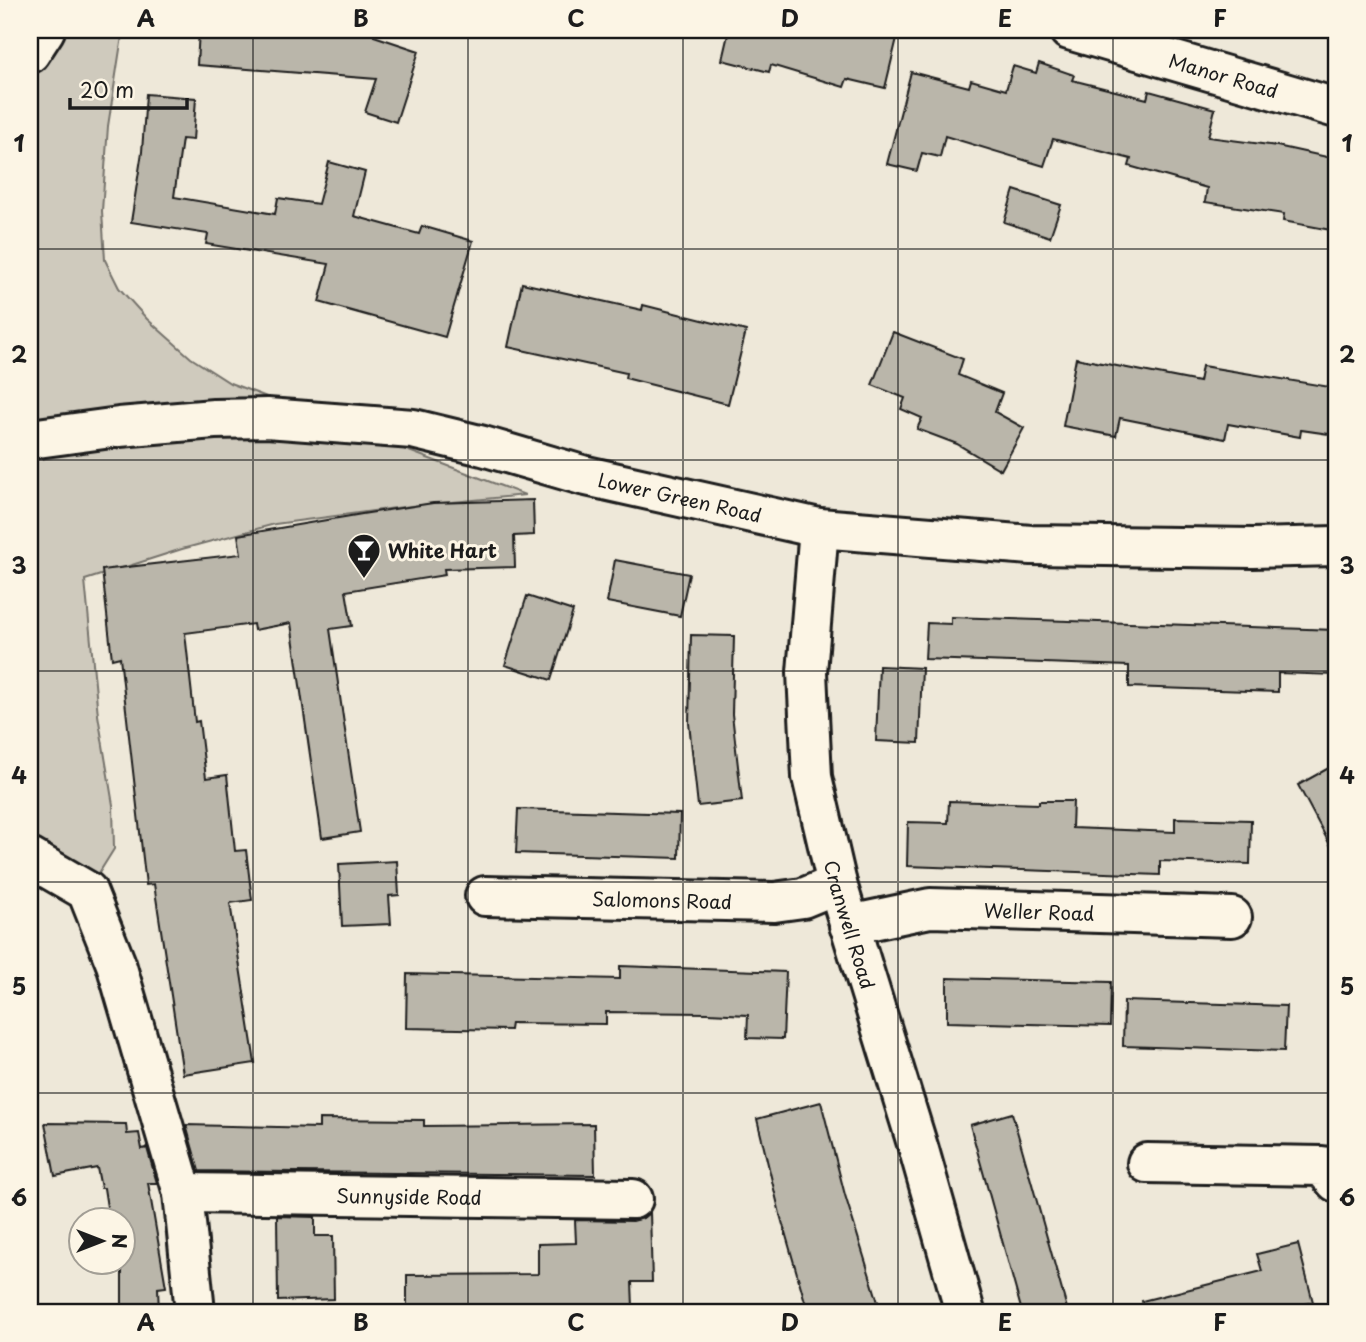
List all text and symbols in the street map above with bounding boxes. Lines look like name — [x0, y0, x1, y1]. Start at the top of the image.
text: A — [137, 0, 155, 35]
text: B — [353, 0, 369, 35]
text: C — [567, 0, 585, 35]
text: D — [781, 0, 799, 35]
text: E — [998, 0, 1012, 35]
text: F — [1213, 0, 1227, 35]
street label: Manor Road — [1166, 46, 1282, 104]
scale bar — [70, 66, 187, 110]
text: 20 m — [80, 73, 134, 105]
text: 1 — [14, 125, 25, 160]
text: 1 — [1342, 125, 1353, 160]
text: 2 — [11, 336, 27, 371]
text: 2 — [1339, 336, 1355, 371]
street label: Lower Green Road — [595, 465, 764, 529]
bar icon: White Hart — [345, 531, 383, 580]
place label: White Hart — [388, 536, 497, 564]
text: 3 — [11, 547, 27, 582]
text: 3 — [1339, 547, 1355, 582]
text: 4 — [11, 757, 27, 792]
text: 4 — [1339, 757, 1355, 792]
street label: Cranwell Road — [818, 857, 883, 992]
street label: Salomons Road — [592, 884, 732, 915]
street label: Weller Road — [984, 896, 1095, 927]
text: 5 — [12, 968, 26, 1003]
text: 5 — [1340, 968, 1354, 1003]
text: 6 — [11, 1179, 27, 1214]
text: 6 — [1339, 1179, 1355, 1214]
street label: Sunnyside Road — [336, 1181, 482, 1211]
north arrow — [66, 1206, 136, 1276]
text: N — [106, 1233, 134, 1249]
text: A — [137, 1304, 155, 1339]
text: B — [353, 1304, 369, 1339]
text: C — [567, 1304, 585, 1339]
text: D — [781, 1304, 799, 1339]
text: E — [998, 1304, 1012, 1339]
text: F — [1213, 1304, 1227, 1339]

